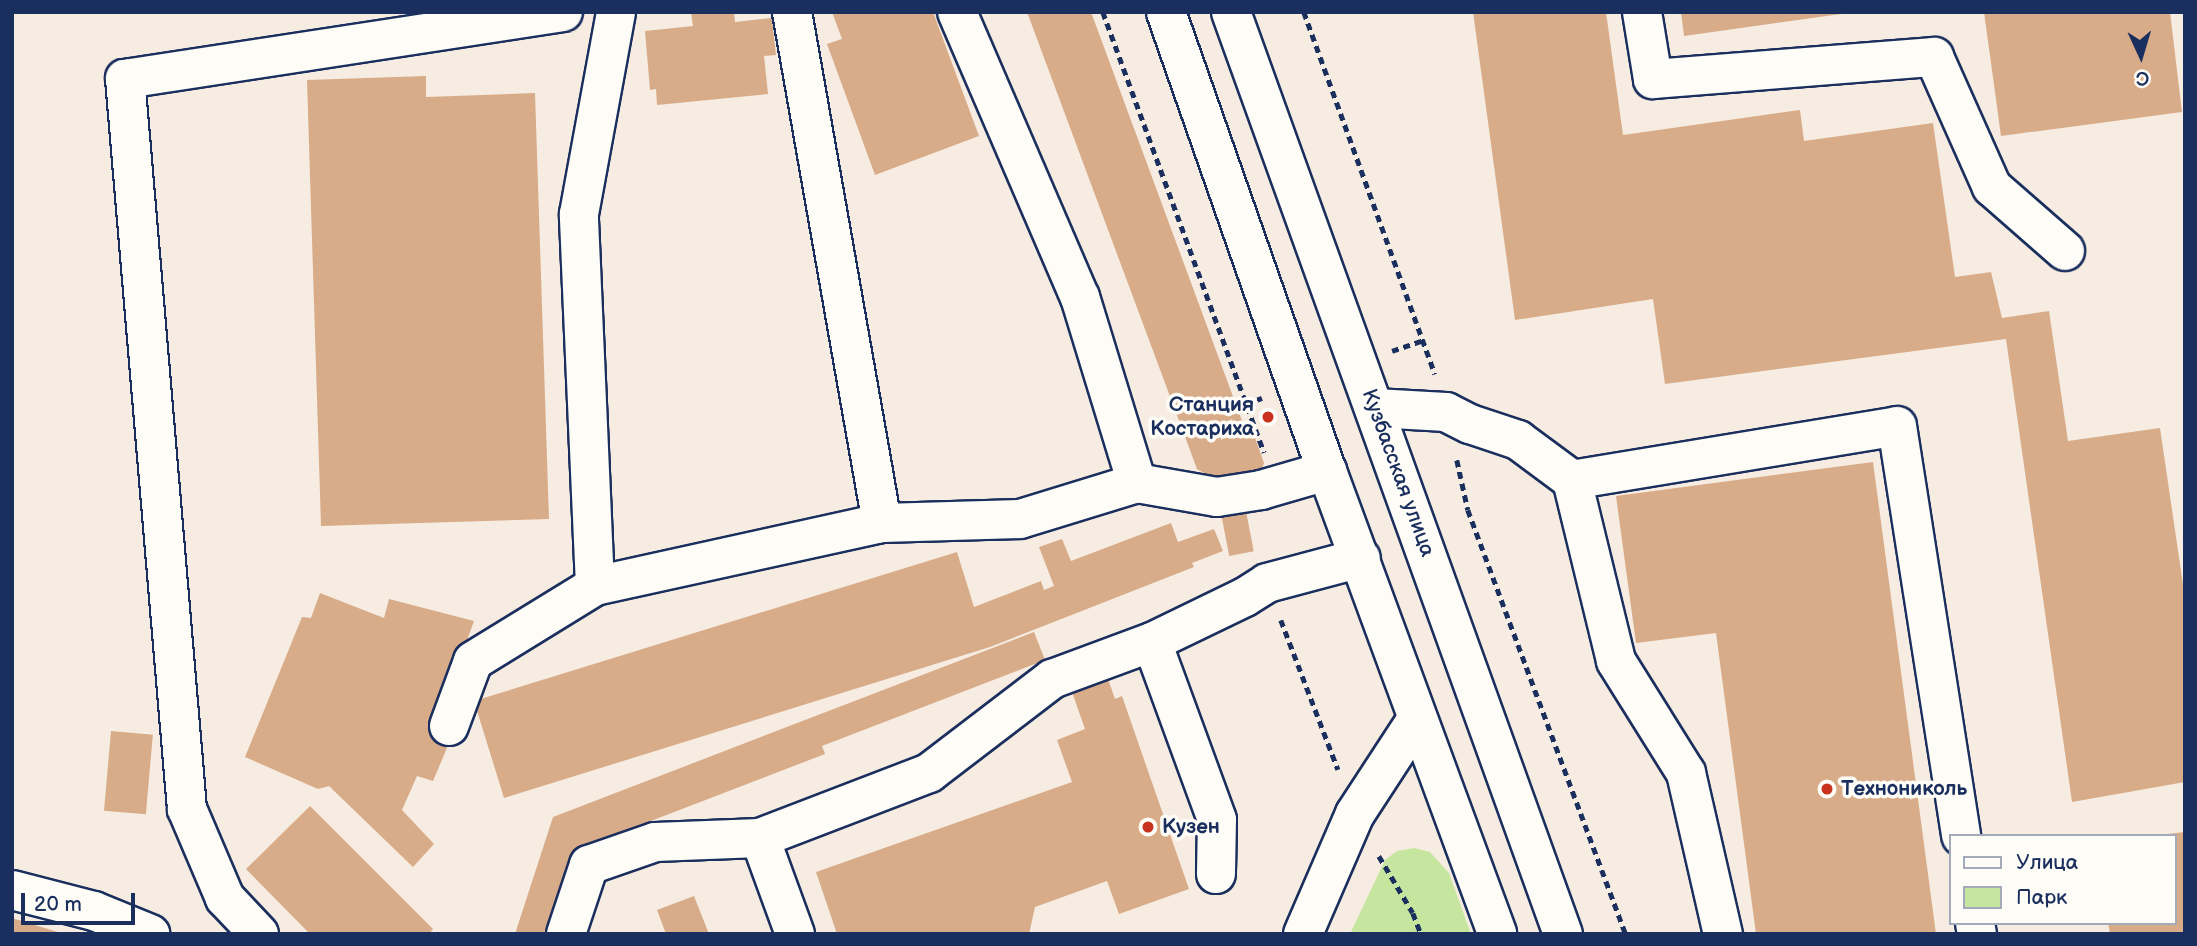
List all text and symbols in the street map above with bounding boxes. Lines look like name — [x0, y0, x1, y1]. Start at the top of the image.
north arrow — [2106, 21, 2176, 91]
text: С — [2135, 66, 2150, 89]
street label: Кузбасская улица — [1356, 386, 1440, 560]
place label: Станция Костариха — [1150, 392, 1254, 442]
marker: Станция Костариха — [1260, 409, 1276, 425]
place label: Технониколь — [1841, 776, 1967, 802]
marker: Технониколь — [1819, 781, 1835, 797]
place label: Кузен — [1162, 814, 1220, 840]
marker: Кузен — [1140, 819, 1156, 835]
legend — [1948, 834, 2176, 925]
text: Улица — [2016, 850, 2078, 875]
scale bar — [24, 880, 138, 924]
text: Парк — [2016, 885, 2067, 910]
text: 20 m — [34, 892, 82, 917]

